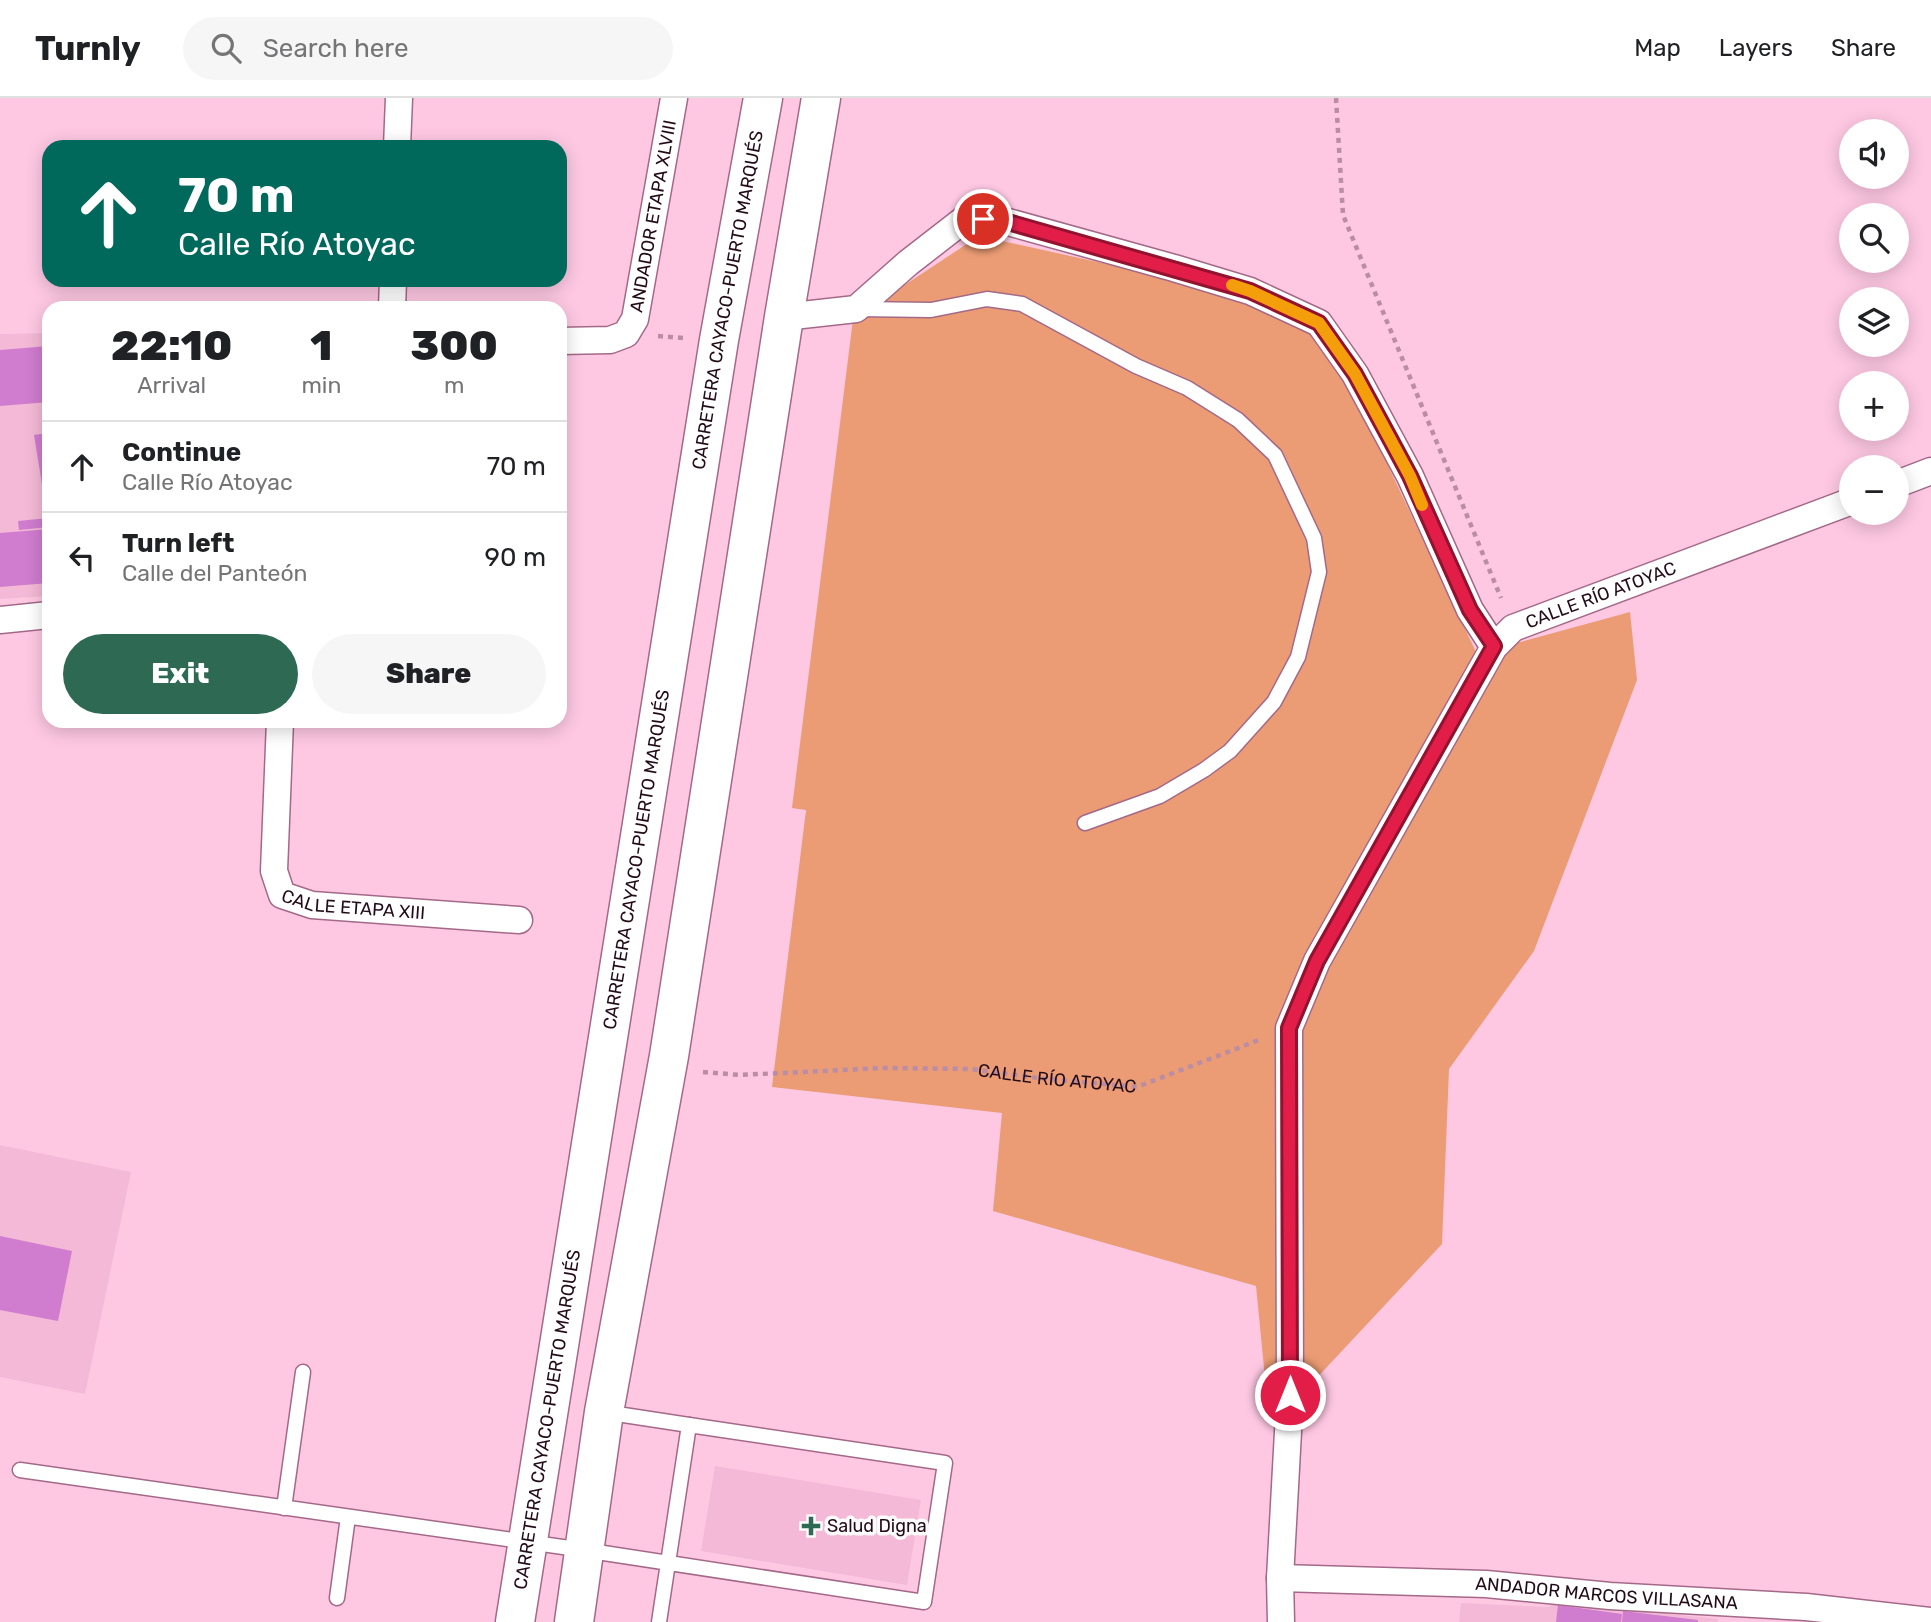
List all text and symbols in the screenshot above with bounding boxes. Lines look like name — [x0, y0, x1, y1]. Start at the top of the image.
search box — [183, 17, 673, 80]
text: Turnly — [35, 29, 141, 68]
icon: search — [207, 29, 245, 67]
text: Search here — [263, 33, 409, 64]
text: Map — [1634, 34, 1681, 62]
text: Layers — [1719, 34, 1793, 62]
text: Share — [1831, 34, 1896, 62]
street label: ANDADOR ETAPA XLVIII — [625, 118, 681, 314]
map controls — [1839, 119, 1909, 525]
button: sound — [1839, 119, 1909, 189]
street label: CARRETERA CAYACO-PUERTO MARQUÉS — [688, 129, 768, 471]
text: 70 m — [178, 166, 295, 224]
icon: ahead — [63, 168, 154, 259]
pin — [953, 189, 1013, 249]
icon: arrive — [964, 200, 1002, 238]
button: search — [1839, 203, 1909, 273]
text: Calle Río Atoyac — [178, 225, 416, 263]
button: layers — [1839, 287, 1909, 357]
text: 22:10 — [111, 321, 232, 371]
text: 1 — [310, 321, 332, 371]
text: 300 — [410, 321, 498, 371]
text: Arrival — [137, 371, 206, 399]
text: min — [301, 371, 341, 399]
text: m — [444, 371, 464, 399]
button: + — [1839, 371, 1909, 441]
text: Continue — [122, 437, 241, 468]
icon: ahead — [63, 448, 101, 486]
text: 70 m — [487, 451, 546, 482]
button: − — [1839, 455, 1909, 525]
text: Calle Río Atoyac — [122, 468, 293, 496]
text: Turn left — [122, 528, 234, 559]
icon: left — [63, 539, 101, 577]
text: 90 m — [485, 542, 546, 573]
street label: CALLE RÍO ATOYAC — [1522, 557, 1679, 633]
text: Calle del Panteón — [122, 559, 308, 587]
button: Exit — [63, 634, 298, 714]
button: Share — [312, 634, 546, 714]
street label: CARRETERA CAYACO-PUERTO MARQUÉS — [598, 688, 674, 1031]
street label: CALLE ETAPA XIII — [279, 885, 426, 924]
street label: CALLE RÍO ATOYAC — [977, 1059, 1137, 1098]
street label: CARRETERA CAYACO-PUERTO MARQUÉS — [509, 1248, 585, 1591]
position arrow — [1253, 1358, 1327, 1432]
place label: Salud Digna — [827, 1515, 927, 1537]
marker: Salud Digna — [801, 1516, 821, 1536]
street label: ANDADOR MARCOS VILLASANA — [1475, 1573, 1739, 1614]

